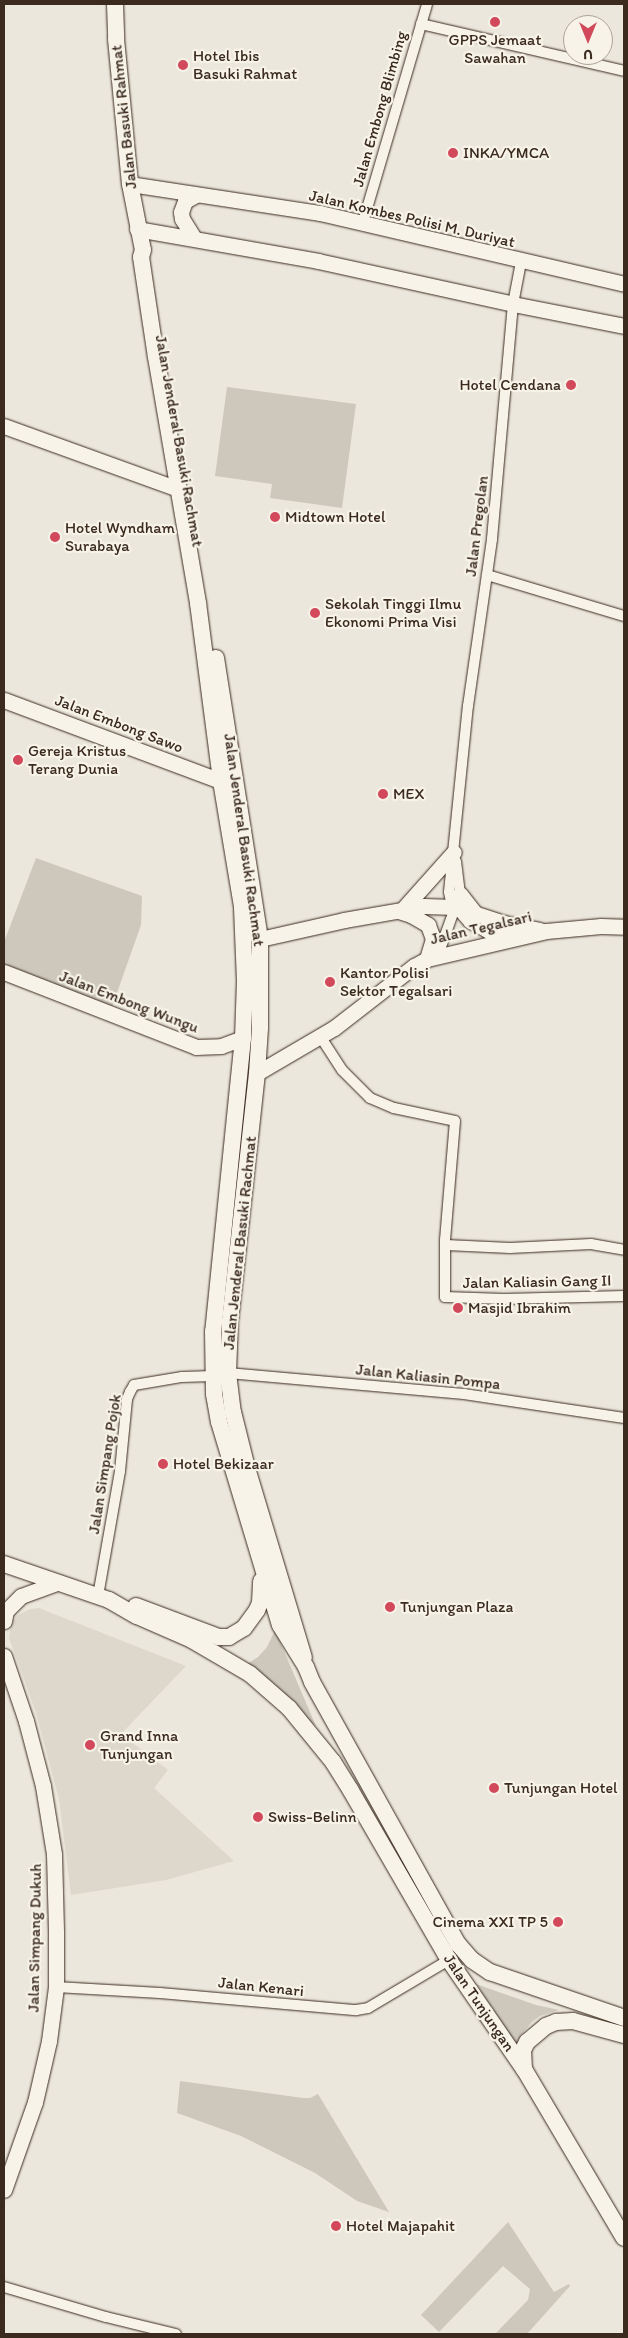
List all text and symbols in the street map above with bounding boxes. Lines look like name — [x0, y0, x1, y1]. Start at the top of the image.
north arrow — [563, 15, 613, 65]
marker: GPPS Jemaat Sawahan — [489, 16, 501, 28]
street label: Jalan Embong Blimbing — [349, 29, 411, 189]
place label: GPPS Jemaat Sawahan — [448, 30, 542, 68]
street label: Jalan Basuki Rahmat — [107, 44, 141, 190]
place label: Hotel Ibis Basuki Rahmat — [193, 46, 297, 84]
text: U — [583, 46, 593, 63]
marker: Hotel Ibis Basuki Rahmat — [177, 59, 189, 71]
place label: INKA/YMCA — [463, 143, 549, 163]
marker: INKA/YMCA — [447, 147, 459, 159]
street label: Jalan Kombes Polisi M. Duriyat — [307, 186, 517, 252]
street label: Jalan Jenderal Basuki Rachmat — [151, 333, 207, 549]
place label: Hotel Cendana — [459, 375, 561, 395]
marker: Hotel Cendana — [565, 379, 577, 391]
street label: Jalan Pregolan — [461, 474, 493, 578]
place label: Midtown Hotel — [285, 507, 385, 527]
marker: Midtown Hotel — [269, 511, 281, 523]
place label: Hotel Wyndham Surabaya — [65, 518, 174, 556]
marker: Hotel Wyndham Surabaya — [49, 531, 61, 543]
place label: Sekolah Tinggi Ilmu Ekonomi Prima Visi — [325, 594, 461, 632]
marker: Sekolah Tinggi Ilmu Ekonomi Prima Visi — [309, 607, 321, 619]
street label: Jalan Embong Sawo — [52, 691, 186, 757]
street label: Jalan Jenderal Basuki Rachmat — [220, 732, 268, 948]
place label: Gereja Kristus Terang Dunia — [28, 741, 126, 779]
marker: Gereja Kristus Terang Dunia — [12, 754, 24, 766]
place label: MEX — [393, 784, 424, 804]
marker: MEX — [377, 788, 389, 800]
street label: Jalan Tegalsari — [429, 907, 533, 949]
place label: Kantor Polisi Sektor Tegalsari — [340, 963, 451, 1001]
street label: Jalan Embong Wungu — [56, 966, 202, 1038]
marker: Kantor Polisi Sektor Tegalsari — [324, 976, 336, 988]
street label: Jalan Jenderal Basuki Rachmat — [219, 1135, 261, 1351]
street label: Jalan Kaliasin Gang II — [462, 1271, 612, 1293]
place label: Masjid Ibrahim — [468, 1298, 571, 1318]
marker: Masjid Ibrahim — [452, 1302, 464, 1314]
street label: Jalan Kaliasin Pompa — [355, 1360, 501, 1394]
street label: Jalan Simpang Pojok — [85, 1393, 125, 1535]
place label: Hotel Bekizaar — [173, 1454, 275, 1474]
marker: Hotel Bekizaar — [157, 1458, 169, 1470]
place label: Tunjungan Plaza — [400, 1597, 513, 1617]
marker: Tunjungan Plaza — [384, 1601, 396, 1613]
place label: Grand Inna Tunjungan — [100, 1726, 178, 1764]
marker: Grand Inna Tunjungan — [84, 1739, 96, 1751]
place label: Tunjungan Hotel — [504, 1778, 617, 1798]
marker: Tunjungan Hotel — [488, 1782, 500, 1794]
place label: Swiss-Belinn — [268, 1807, 357, 1827]
marker: Swiss-Belinn — [252, 1811, 264, 1823]
street label: Jalan Simpang Dukuh — [24, 1864, 46, 2012]
place label: Cinema XXI TP 5 — [433, 1912, 548, 1932]
marker: Cinema XXI TP 5 — [552, 1916, 564, 1928]
street label: Jalan Tunjungan — [439, 1951, 519, 2055]
street label: Jalan Kenari — [218, 1973, 304, 2001]
place label: Hotel Majapahit — [346, 2216, 454, 2236]
marker: Hotel Majapahit — [330, 2220, 342, 2232]

